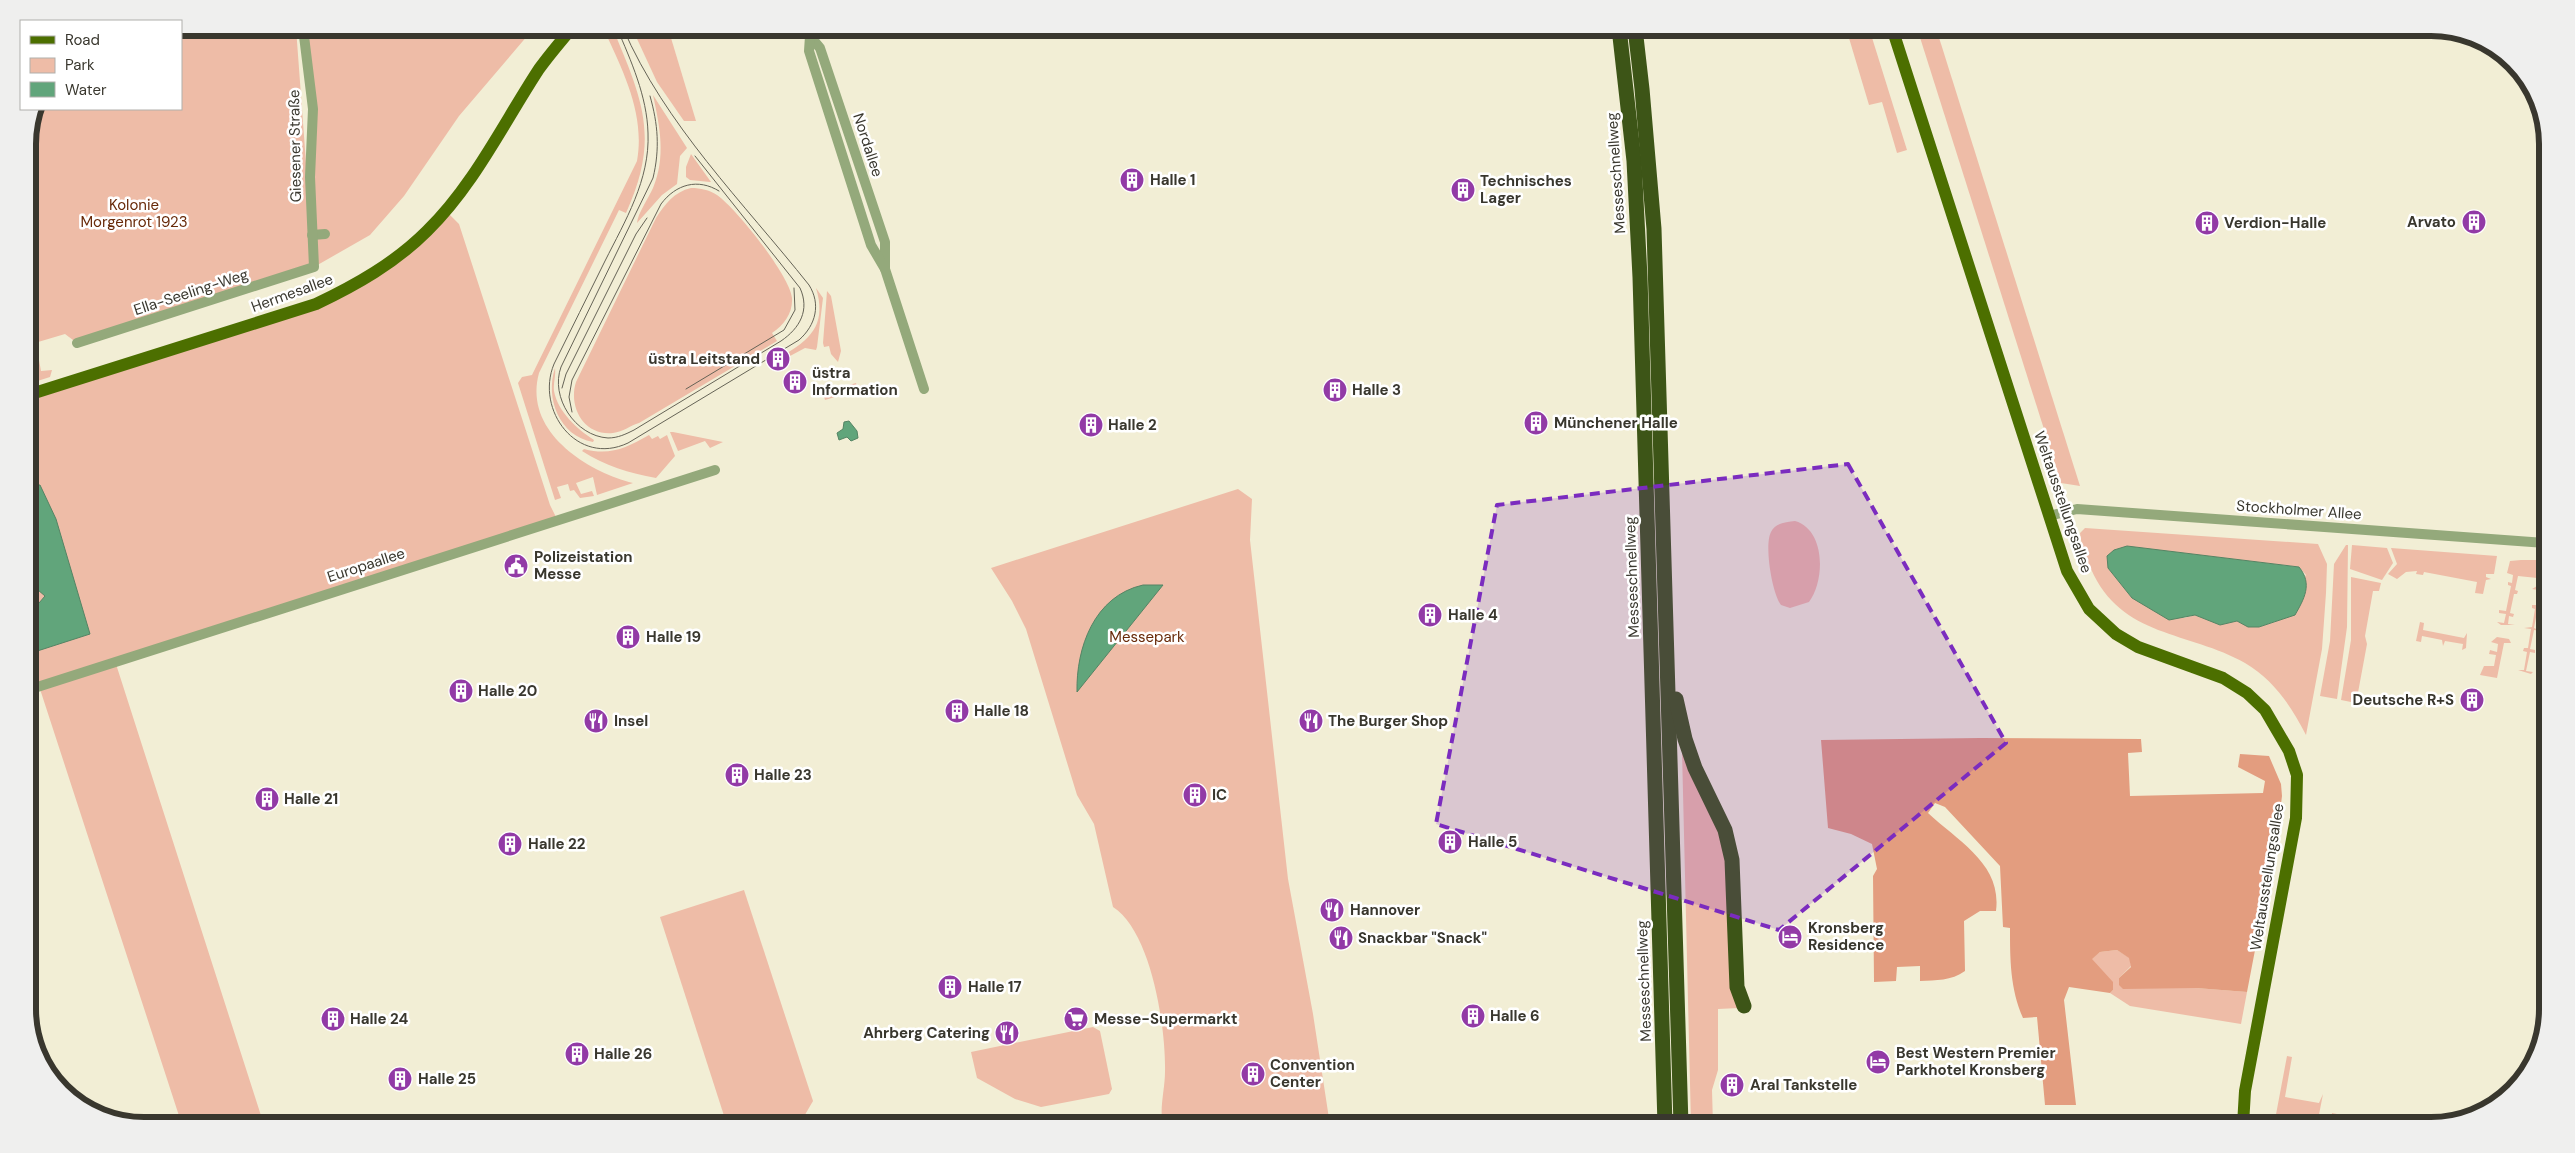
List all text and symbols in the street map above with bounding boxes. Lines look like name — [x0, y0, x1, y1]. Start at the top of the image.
legend — [20, 20, 182, 110]
text: Road — [65, 30, 100, 50]
text: Park — [65, 55, 95, 75]
text: Water — [65, 80, 107, 100]
street label: Giesener Straße — [284, 89, 306, 203]
street label: Nordallee — [848, 111, 888, 179]
street label: Messeschnellweg — [1602, 112, 1630, 234]
building icon: Halle 1 — [1119, 167, 1145, 193]
place label: Halle 1 — [1150, 170, 1196, 190]
place label: Technisches Lager — [1480, 171, 1572, 208]
building icon: Technisches Lager — [1450, 177, 1476, 203]
park label: Kolonie Morgenrot 1923 — [80, 195, 188, 232]
building icon: Arvato — [2461, 209, 2487, 235]
building icon: Verdion-Halle — [2194, 210, 2220, 236]
place label: Arvato — [2407, 212, 2456, 232]
place label: Verdion-Halle — [2224, 213, 2326, 233]
street label: Ella-Seeling-Weg — [131, 264, 251, 320]
street label: Hermesallee — [248, 269, 336, 317]
building icon: üstra Leitstand — [765, 346, 791, 372]
place label: üstra Leitstand — [648, 349, 760, 369]
place label: üstra Information — [812, 363, 898, 400]
building icon: üstra Information — [782, 369, 808, 395]
building icon: Halle 3 — [1322, 377, 1348, 403]
place label: Halle 3 — [1352, 380, 1401, 400]
building icon: Münchener Halle — [1523, 410, 1549, 436]
building icon: Halle 2 — [1078, 412, 1104, 438]
place label: Münchener Halle — [1554, 413, 1678, 433]
place label: Halle 2 — [1108, 415, 1157, 435]
street label: Weltausstellungsallee — [2029, 428, 2097, 576]
street label: Stockholmer Allee — [2236, 496, 2362, 524]
street label: Messeschnellweg — [1620, 516, 1644, 638]
street label: Europaallee — [325, 543, 407, 587]
place label: Polizeistation Messe — [534, 547, 633, 584]
public building icon: Polizeistation Messe — [503, 553, 529, 579]
building icon: Halle 4 — [1417, 602, 1443, 628]
place label: Halle 4 — [1448, 605, 1498, 625]
building icon: Halle 19 — [615, 624, 641, 650]
place label: Halle 19 — [646, 627, 701, 647]
park label: Messepark — [1109, 627, 1185, 647]
building icon: Halle 20 — [448, 678, 474, 704]
place label: Halle 20 — [478, 681, 537, 701]
building icon: Deutsche R+S — [2459, 687, 2485, 713]
place label: Deutsche R+S — [2353, 690, 2454, 710]
building icon: Halle 18 — [944, 698, 970, 724]
place label: Halle 18 — [974, 701, 1029, 721]
restaurant icon: Insel — [583, 708, 609, 734]
restaurant icon: The Burger Shop — [1298, 708, 1324, 734]
place label: Insel — [614, 711, 648, 731]
place label: The Burger Shop — [1328, 711, 1448, 731]
building icon: Halle 23 — [724, 762, 750, 788]
place label: Halle 23 — [754, 765, 812, 785]
building icon: IC — [1182, 782, 1208, 808]
place label: IC — [1212, 785, 1227, 805]
building icon: Halle 21 — [254, 786, 280, 812]
place label: Halle 21 — [284, 789, 338, 809]
street label: Weltausstellungsallee — [2245, 802, 2289, 952]
building icon: Halle 5 — [1437, 829, 1463, 855]
building icon: Halle 22 — [497, 831, 523, 857]
place label: Halle 5 — [1468, 832, 1517, 852]
place label: Halle 22 — [528, 834, 586, 854]
restaurant icon: Hannover — [1319, 897, 1345, 923]
place label: Hannover — [1350, 900, 1420, 920]
place label: Kronsberg Residence — [1808, 918, 1884, 955]
street label: Messeschnellweg — [1632, 920, 1656, 1042]
hotel icon: Kronsberg Residence — [1777, 924, 1803, 950]
restaurant icon: Snackbar "Snack" — [1328, 925, 1354, 951]
place label: Snackbar "Snack" — [1358, 928, 1487, 948]
building icon: Halle 17 — [937, 974, 963, 1000]
place label: Halle 17 — [968, 977, 1022, 997]
building icon: Halle 6 — [1460, 1003, 1486, 1029]
building icon: Halle 24 — [320, 1006, 346, 1032]
supermarket icon: Messe-Supermarkt — [1063, 1006, 1089, 1032]
place label: Halle 6 — [1490, 1006, 1540, 1026]
place label: Halle 24 — [350, 1009, 409, 1029]
place label: Messe-Supermarkt — [1094, 1009, 1237, 1029]
restaurant icon: Ahrberg Catering — [994, 1020, 1020, 1046]
place label: Ahrberg Catering — [863, 1023, 990, 1043]
building icon: Halle 26 — [564, 1041, 590, 1067]
place label: Best Western Premier Parkhotel Kronsberg — [1896, 1043, 2056, 1080]
place label: Halle 26 — [594, 1044, 652, 1064]
hotel icon: Best Western Premier Parkhotel Kronsberg — [1865, 1049, 1891, 1075]
place label: Convention Center — [1270, 1055, 1355, 1092]
building icon: Convention Center — [1240, 1061, 1266, 1087]
building icon: Halle 25 — [387, 1066, 413, 1092]
place label: Halle 25 — [418, 1069, 476, 1089]
building icon: Aral Tankstelle — [1719, 1072, 1745, 1098]
place label: Aral Tankstelle — [1750, 1075, 1857, 1095]

